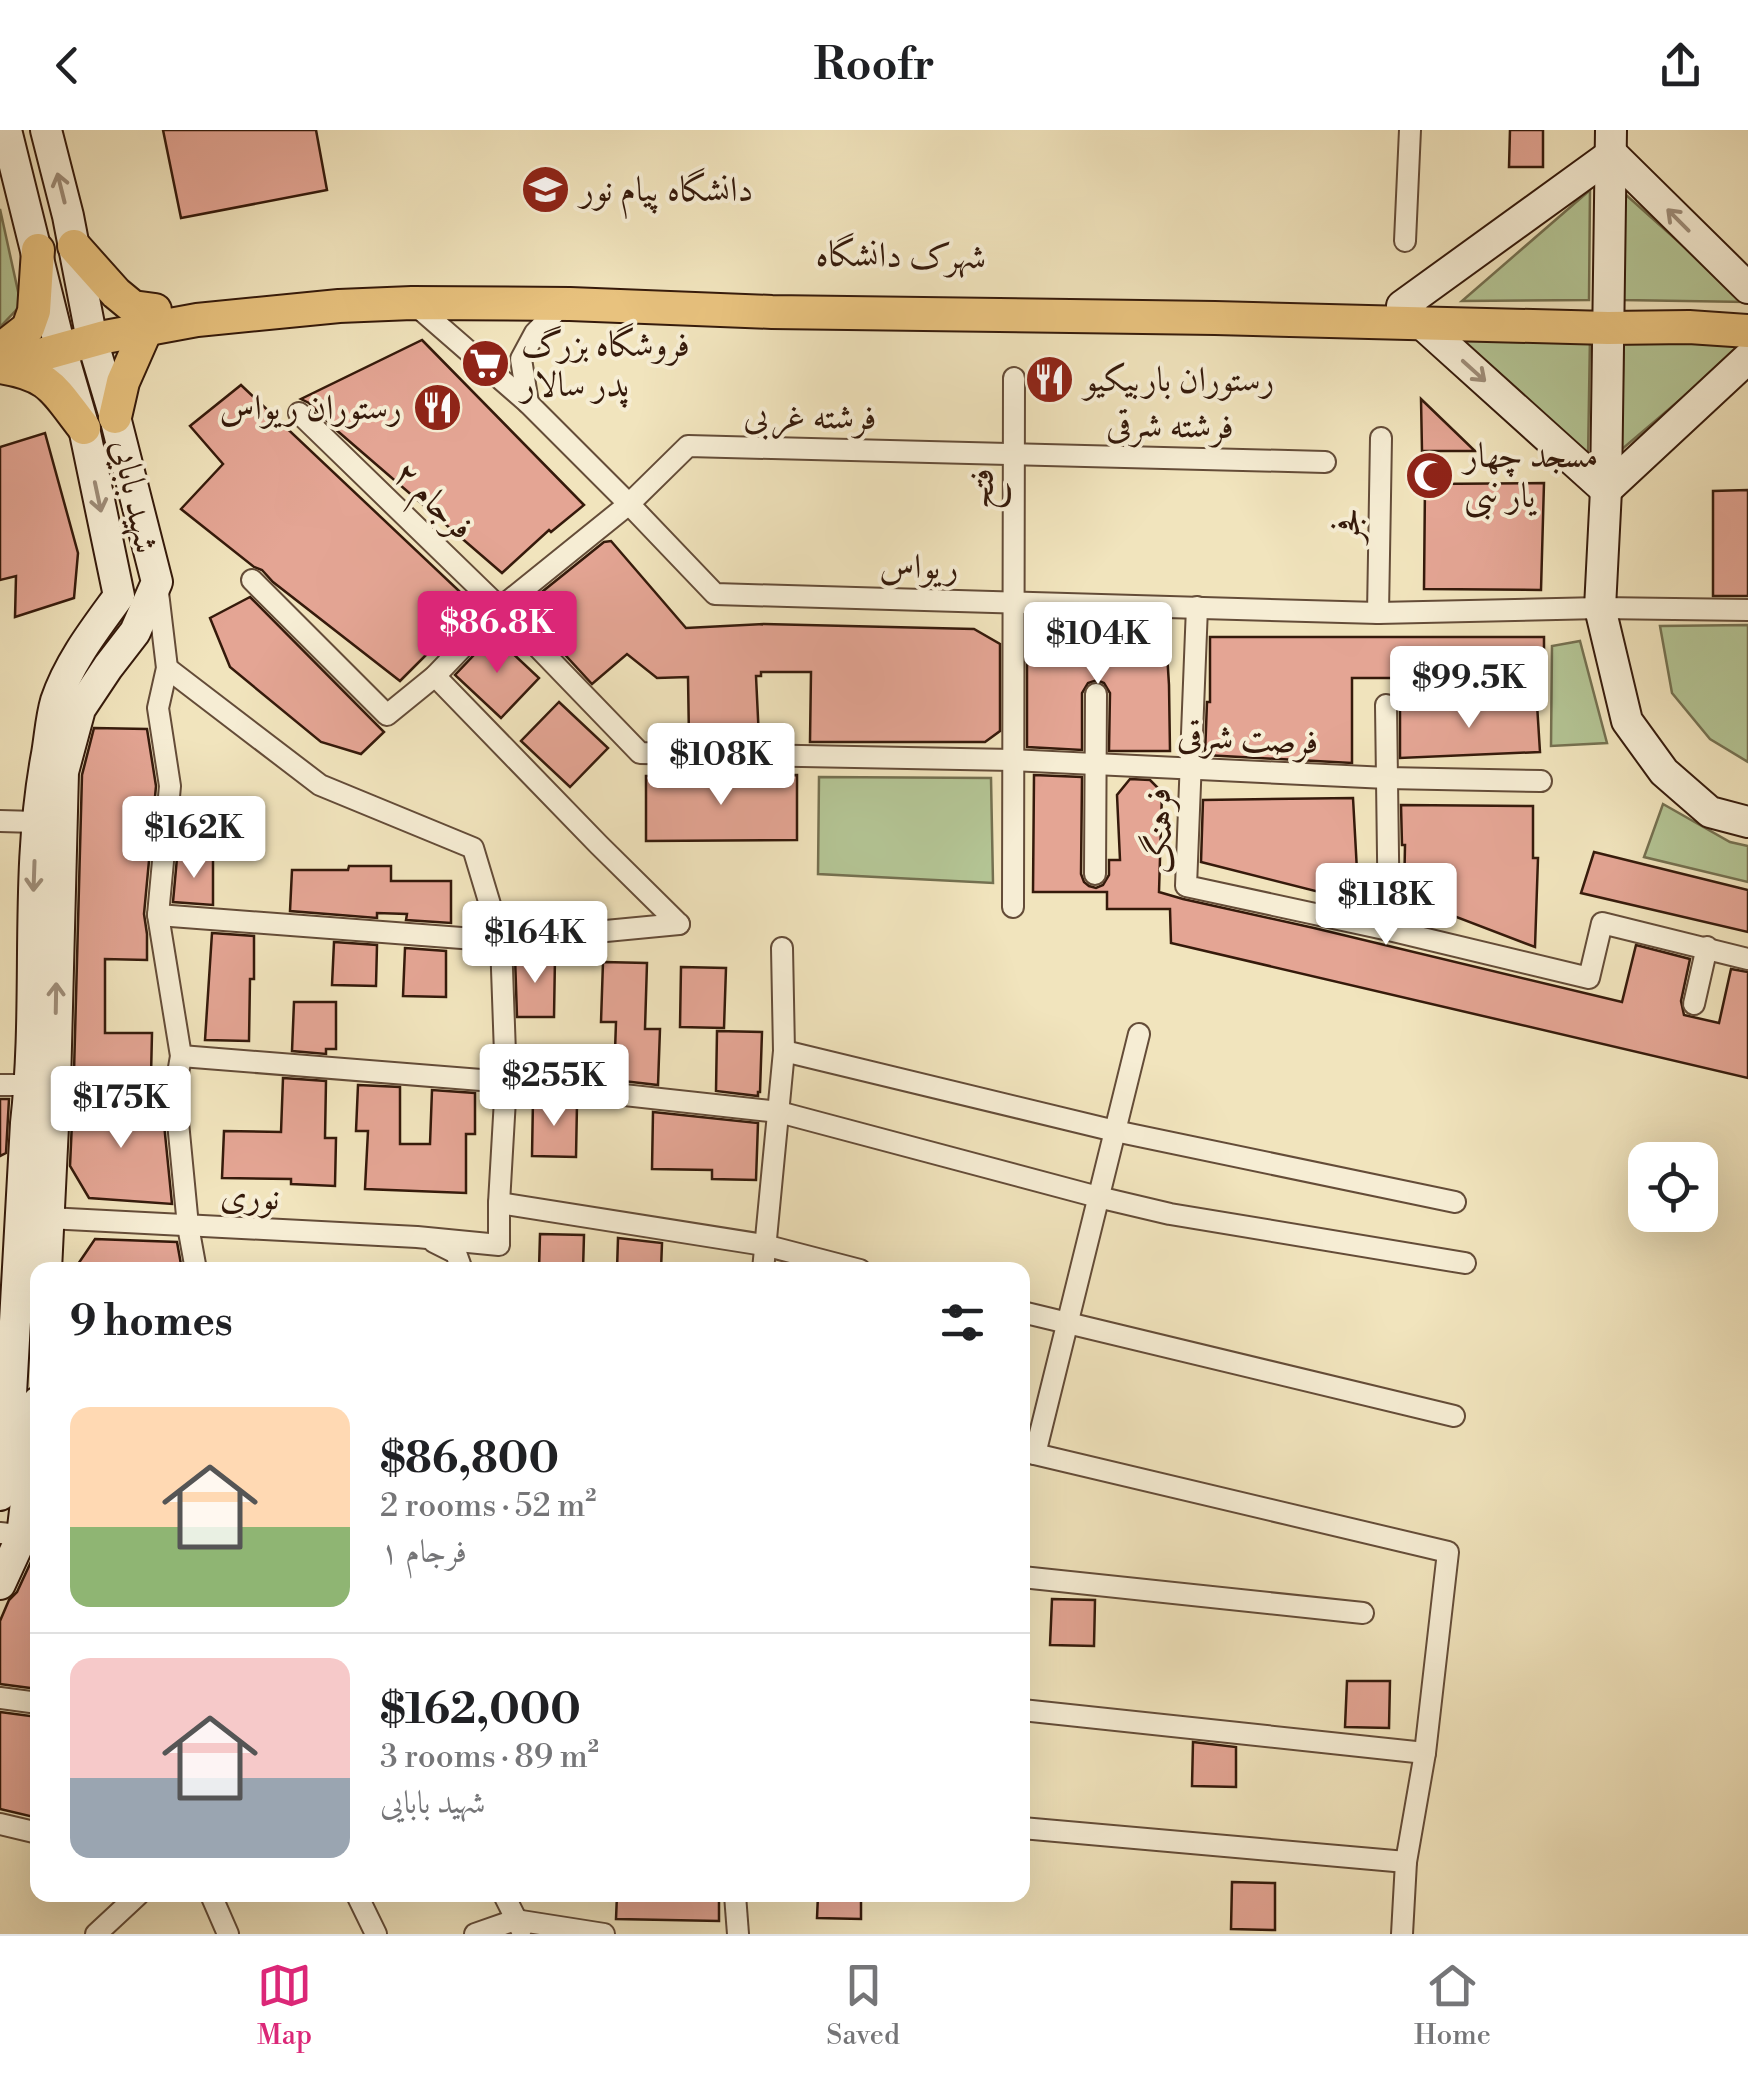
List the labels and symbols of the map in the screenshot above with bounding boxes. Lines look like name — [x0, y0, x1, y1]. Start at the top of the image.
school or university icon: دانشگاه پیام نور — [519, 163, 571, 215]
place label: دانشگاه پیام نور — [577, 167, 753, 220]
one-way arrow — [51, 173, 69, 205]
one-way arrow — [1667, 208, 1691, 232]
street label: شهرک دانشگاه — [815, 232, 987, 279]
place label: فروشگاه بزرگ پدر سالار — [518, 322, 690, 408]
supermarket icon: فروشگاه بزرگ پدر سالار — [460, 338, 512, 390]
restaurant icon: رستوران باربیکیو — [1023, 353, 1075, 405]
place label: رستوران باربیکیو — [1081, 359, 1275, 402]
one-way arrow — [1461, 359, 1486, 382]
restaurant icon: رستوران ریواس — [411, 381, 463, 433]
place label: رستوران ریواس — [219, 387, 402, 430]
street label: فرشته غربی — [743, 395, 877, 442]
street label: فرشته شرقی — [1106, 404, 1234, 449]
street label: شهید بابایی — [101, 435, 168, 557]
place label: مسجد چهار یار نبی — [1461, 435, 1598, 520]
mosque icon: مسجد چهار یار نبی — [1403, 449, 1455, 501]
street label: فرجام ۲ — [378, 453, 482, 555]
street label: فتح — [961, 468, 1012, 510]
one-way arrow — [90, 480, 109, 512]
street label: فجر — [1327, 507, 1370, 546]
street label: ریواس — [879, 545, 959, 590]
pin: $86.8K — [416, 591, 578, 676]
pin: $104K — [1028, 602, 1168, 687]
pin: $99.5K — [1388, 646, 1550, 731]
street label: فرصت شرقی — [1176, 714, 1320, 765]
pin: $108K — [651, 723, 791, 808]
street label: فرهنگ — [1136, 787, 1183, 875]
pin: $162K — [124, 796, 264, 881]
one-way arrow — [24, 860, 43, 892]
pin: $118K — [1316, 863, 1456, 948]
pin: $164K — [465, 901, 605, 986]
one-way arrow — [46, 982, 66, 1014]
pin: $255K — [484, 1044, 624, 1129]
pin: $175K — [51, 1066, 191, 1151]
street label: نوری — [219, 1174, 281, 1221]

